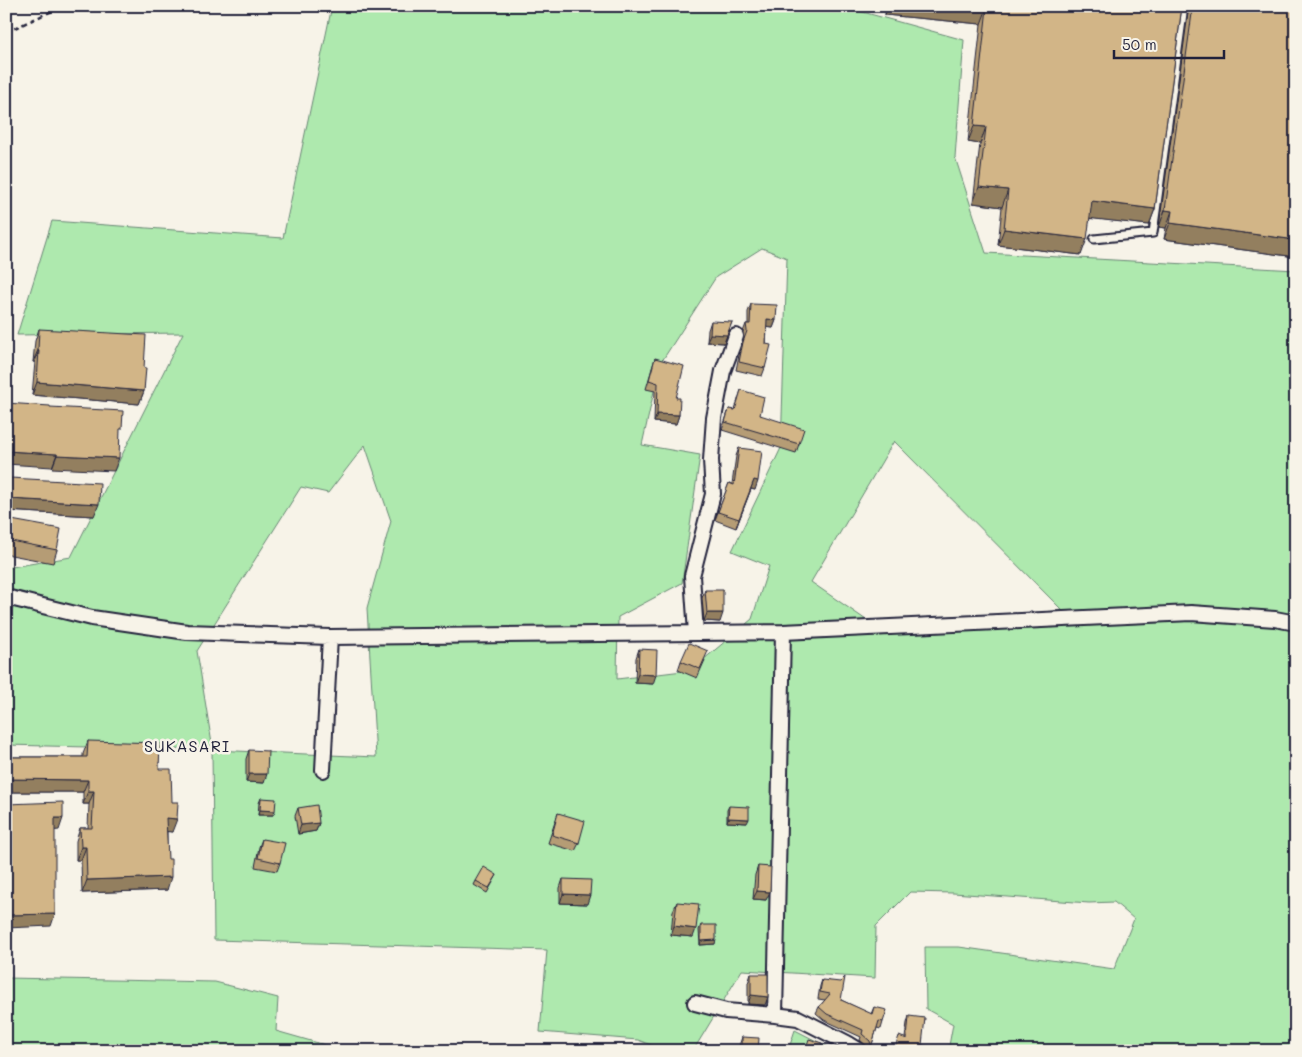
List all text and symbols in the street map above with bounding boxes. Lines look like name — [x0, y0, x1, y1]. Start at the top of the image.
scale bar — [1114, 28, 1224, 60]
text: 50 m — [1122, 34, 1157, 54]
district label: SUKASARI — [144, 735, 230, 756]

